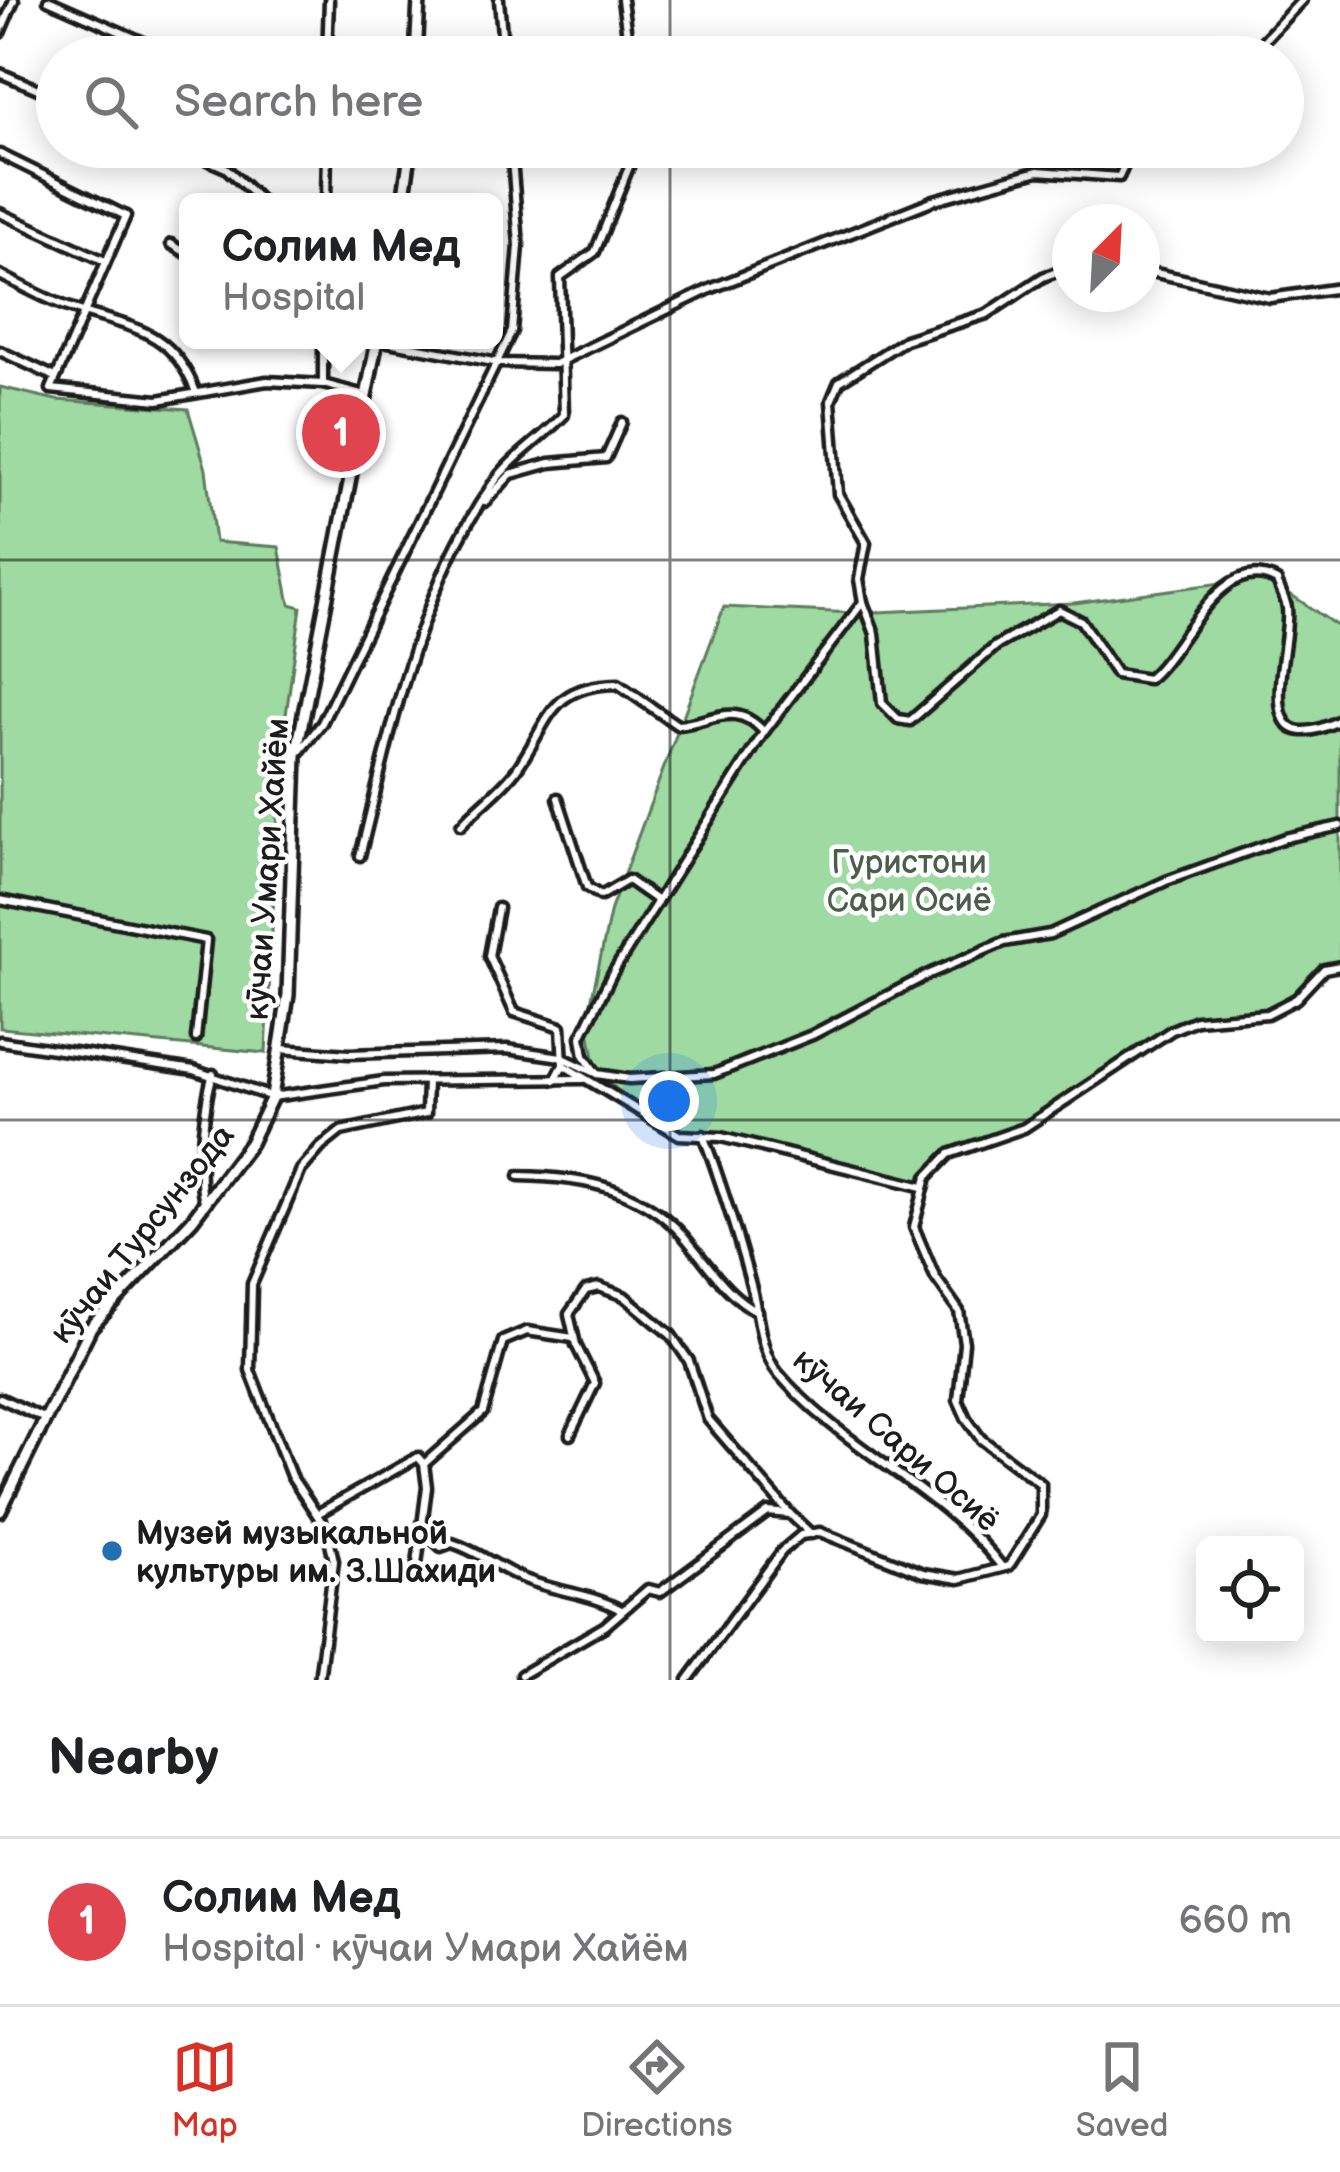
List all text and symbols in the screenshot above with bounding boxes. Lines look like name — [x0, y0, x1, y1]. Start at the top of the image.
search box — [36, 36, 1304, 168]
icon: search — [78, 69, 144, 135]
text: Search here — [174, 75, 423, 130]
popup — [179, 193, 503, 349]
north arrow — [1052, 204, 1160, 312]
text: Солим Мед — [222, 220, 460, 275]
text: Hospital — [222, 275, 365, 322]
pin: 1 — [302, 388, 380, 478]
street label: кӯчаи Умари Хайём — [237, 717, 299, 1022]
park label: Гуристони Сари Осиё — [827, 843, 991, 921]
your location — [639, 1071, 699, 1131]
street label: кӯчаи Турсунзода — [42, 1116, 243, 1352]
street label: кӯчаи Сари Осиё — [784, 1340, 1007, 1541]
place label: Музей музыкальной культуры им. З.Шахиди — [136, 1514, 496, 1592]
map controls — [1196, 1536, 1304, 1644]
button: locate — [1196, 1536, 1304, 1644]
marker: Музей музыкальной культуры им. З.Шахиди — [99, 1538, 125, 1564]
text: Nearby — [48, 1728, 219, 1789]
text: Солим Мед — [162, 1871, 400, 1926]
text: 1 — [79, 1898, 95, 1945]
text: 660 m — [1179, 1898, 1292, 1945]
text: Hospital · кӯчаи Умари Хайём — [162, 1926, 689, 1973]
tab: Map — [172, 2034, 238, 2146]
tab: Directions — [581, 2034, 733, 2146]
tab: Saved — [1076, 2034, 1168, 2146]

